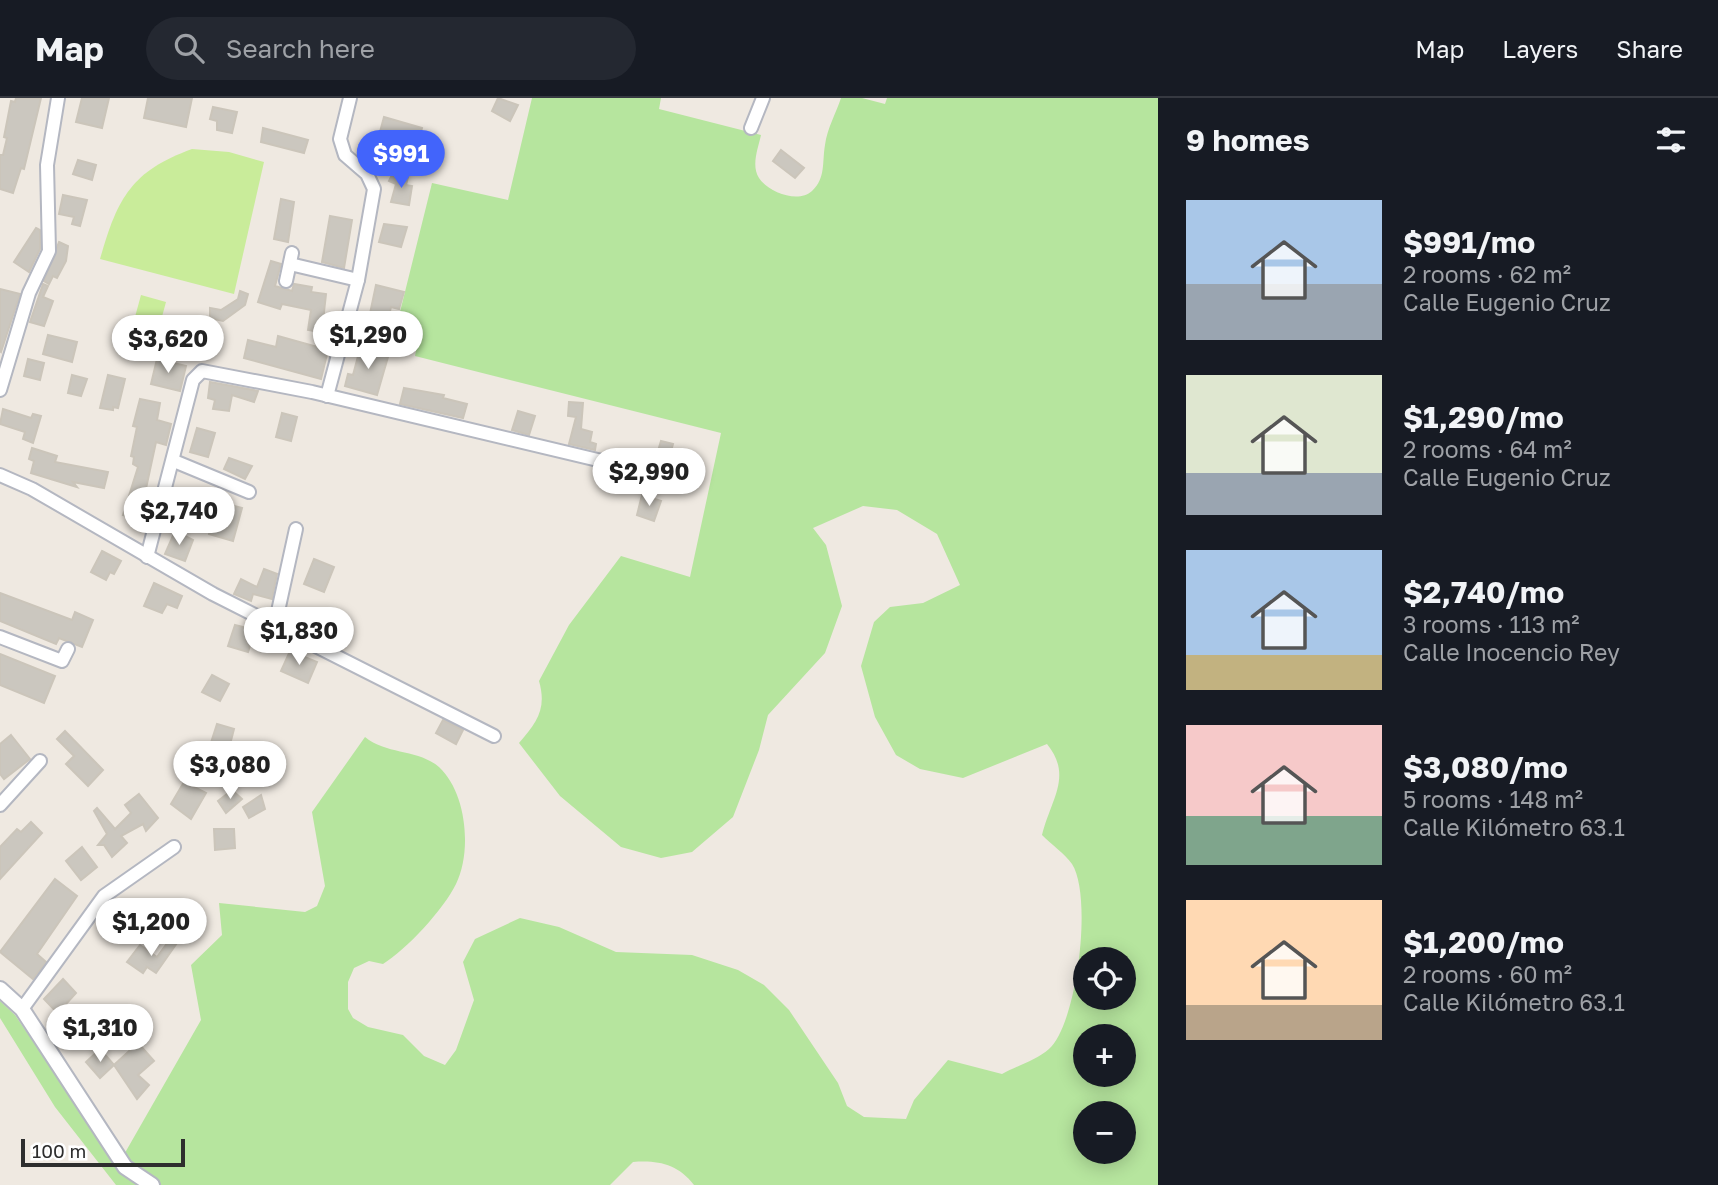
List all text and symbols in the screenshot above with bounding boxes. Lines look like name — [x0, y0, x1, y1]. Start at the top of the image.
search box — [146, 17, 636, 80]
text: Map — [35, 29, 104, 68]
icon: search — [170, 29, 208, 67]
text: Search here — [226, 33, 375, 64]
text: Map — [1415, 34, 1464, 63]
text: Layers — [1502, 34, 1578, 63]
text: Share — [1616, 34, 1683, 63]
icon: filters — [1652, 121, 1690, 159]
text: 9 homes — [1186, 122, 1309, 158]
pin: $991 — [360, 130, 442, 190]
text: $991 — [373, 139, 429, 167]
text: $991/mo — [1403, 224, 1535, 260]
icon: home — [1242, 228, 1326, 312]
text: 2 rooms · 62 m² — [1403, 260, 1571, 288]
text: Calle Eugenio Cruz — [1403, 288, 1611, 316]
pin: $1,290 — [311, 312, 425, 371]
pin: $3,620 — [111, 316, 225, 375]
text: $1,290 — [329, 320, 407, 348]
text: $3,620 — [128, 324, 208, 352]
text: $1,290/mo — [1403, 399, 1564, 435]
icon: home — [1242, 403, 1326, 487]
text: 2 rooms · 64 m² — [1403, 435, 1572, 463]
pin: $2,990 — [592, 448, 706, 508]
text: $2,990 — [609, 457, 689, 485]
text: Calle Eugenio Cruz — [1403, 463, 1611, 491]
pin: $2,740 — [122, 488, 236, 547]
text: $2,740 — [140, 496, 218, 524]
text: $2,740/mo — [1403, 574, 1564, 610]
icon: home — [1242, 578, 1326, 662]
pin: $1,830 — [242, 608, 356, 667]
text: 3 rooms · 113 m² — [1403, 610, 1580, 638]
text: $1,830 — [260, 616, 338, 644]
text: Calle Inocencio Rey — [1403, 638, 1620, 666]
pin: $3,080 — [173, 742, 287, 801]
text: $3,080/mo — [1403, 749, 1568, 785]
text: $3,080 — [189, 750, 271, 778]
icon: home — [1242, 753, 1326, 837]
text: 5 rooms · 148 m² — [1403, 785, 1583, 813]
text: Calle Kilómetro 63.1 — [1403, 813, 1625, 841]
pin: $1,200 — [94, 898, 208, 958]
text: $1,200 — [112, 907, 190, 935]
text: $1,200/mo — [1403, 924, 1564, 960]
icon: home — [1242, 928, 1326, 1012]
map controls — [1073, 947, 1136, 1164]
button: locate — [1073, 947, 1136, 1010]
text: 2 rooms · 60 m² — [1403, 960, 1572, 988]
text: Calle Kilómetro 63.1 — [1403, 988, 1625, 1016]
pin: $1,310 — [43, 1004, 157, 1064]
text: $1,310 — [62, 1013, 138, 1041]
button: + — [1073, 1024, 1136, 1087]
button: − — [1073, 1101, 1136, 1164]
scale bar — [21, 1136, 186, 1168]
text: 100 m — [32, 1139, 86, 1162]

